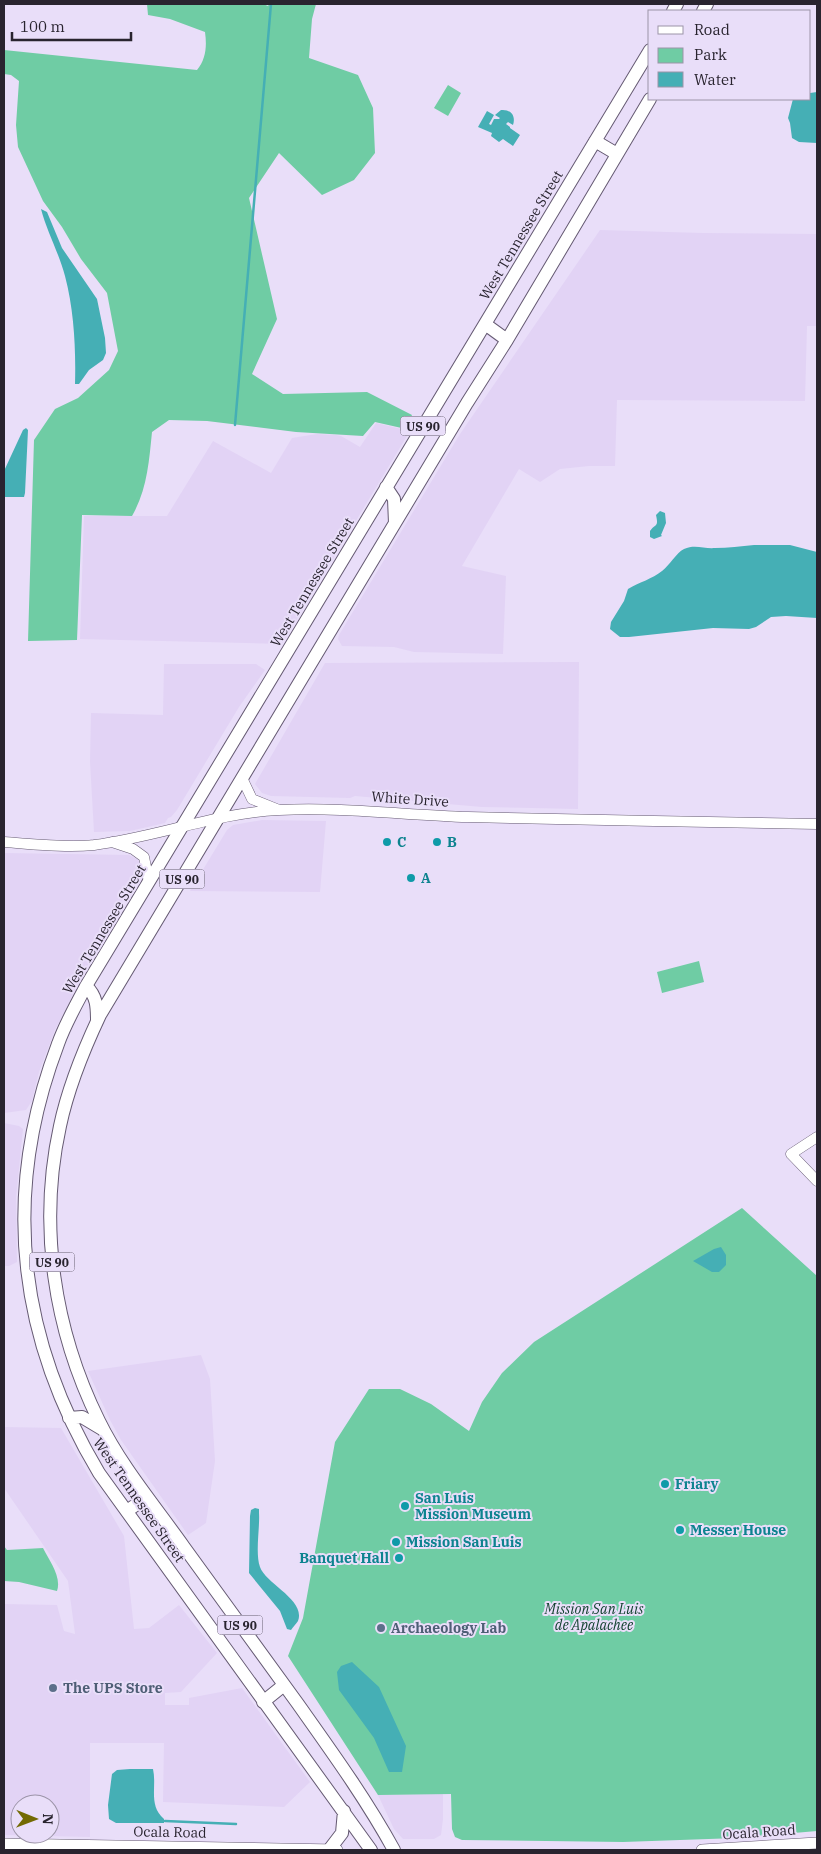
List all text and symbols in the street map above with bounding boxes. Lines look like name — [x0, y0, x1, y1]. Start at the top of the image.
scale bar — [12, 10, 131, 42]
legend — [648, 10, 811, 100]
text: 100 m — [20, 17, 65, 36]
text: Road — [694, 20, 730, 39]
text: Park — [694, 45, 727, 64]
text: Water — [694, 70, 736, 89]
street label: West Tennessee Street — [475, 167, 567, 303]
road number: US 90 — [400, 416, 446, 436]
street label: West Tennessee Street — [266, 514, 358, 650]
street label: White Drive — [371, 787, 449, 811]
place label: C — [397, 833, 406, 851]
place label: B — [447, 833, 457, 851]
marker: C — [381, 836, 393, 848]
marker: B — [431, 836, 443, 848]
street label: West Tennessee Street — [58, 861, 150, 997]
place label: A — [421, 869, 431, 887]
road number: US 90 — [160, 870, 204, 889]
marker: A — [405, 872, 417, 884]
road number: US 90 — [30, 1252, 74, 1272]
street label: West Tennessee Street — [89, 1434, 189, 1566]
place label: Friary — [675, 1475, 719, 1493]
marker: Friary — [659, 1478, 671, 1490]
place label: San Luis Mission Museum — [415, 1489, 531, 1523]
marker: San Luis Mission Museum — [399, 1500, 411, 1512]
place label: Messer House — [690, 1521, 786, 1539]
marker: Messer House — [674, 1524, 686, 1536]
place label: Mission San Luis — [406, 1533, 522, 1551]
marker: Mission San Luis — [390, 1536, 402, 1548]
place label: Banquet Hall — [299, 1549, 389, 1567]
marker: Banquet Hall — [393, 1552, 405, 1564]
park label: Mission San Luis de Apalachee — [544, 1600, 644, 1634]
road number: US 90 — [218, 1616, 262, 1634]
place label: Archaeology Lab — [391, 1619, 506, 1637]
marker: Archaeology Lab — [375, 1622, 387, 1634]
place label: The UPS Store — [63, 1679, 163, 1697]
marker: The UPS Store — [47, 1682, 59, 1694]
north arrow — [10, 1794, 60, 1844]
text: N — [39, 1814, 57, 1825]
street label: Ocala Road — [722, 1820, 797, 1844]
street label: Ocala Road — [133, 1822, 207, 1842]

